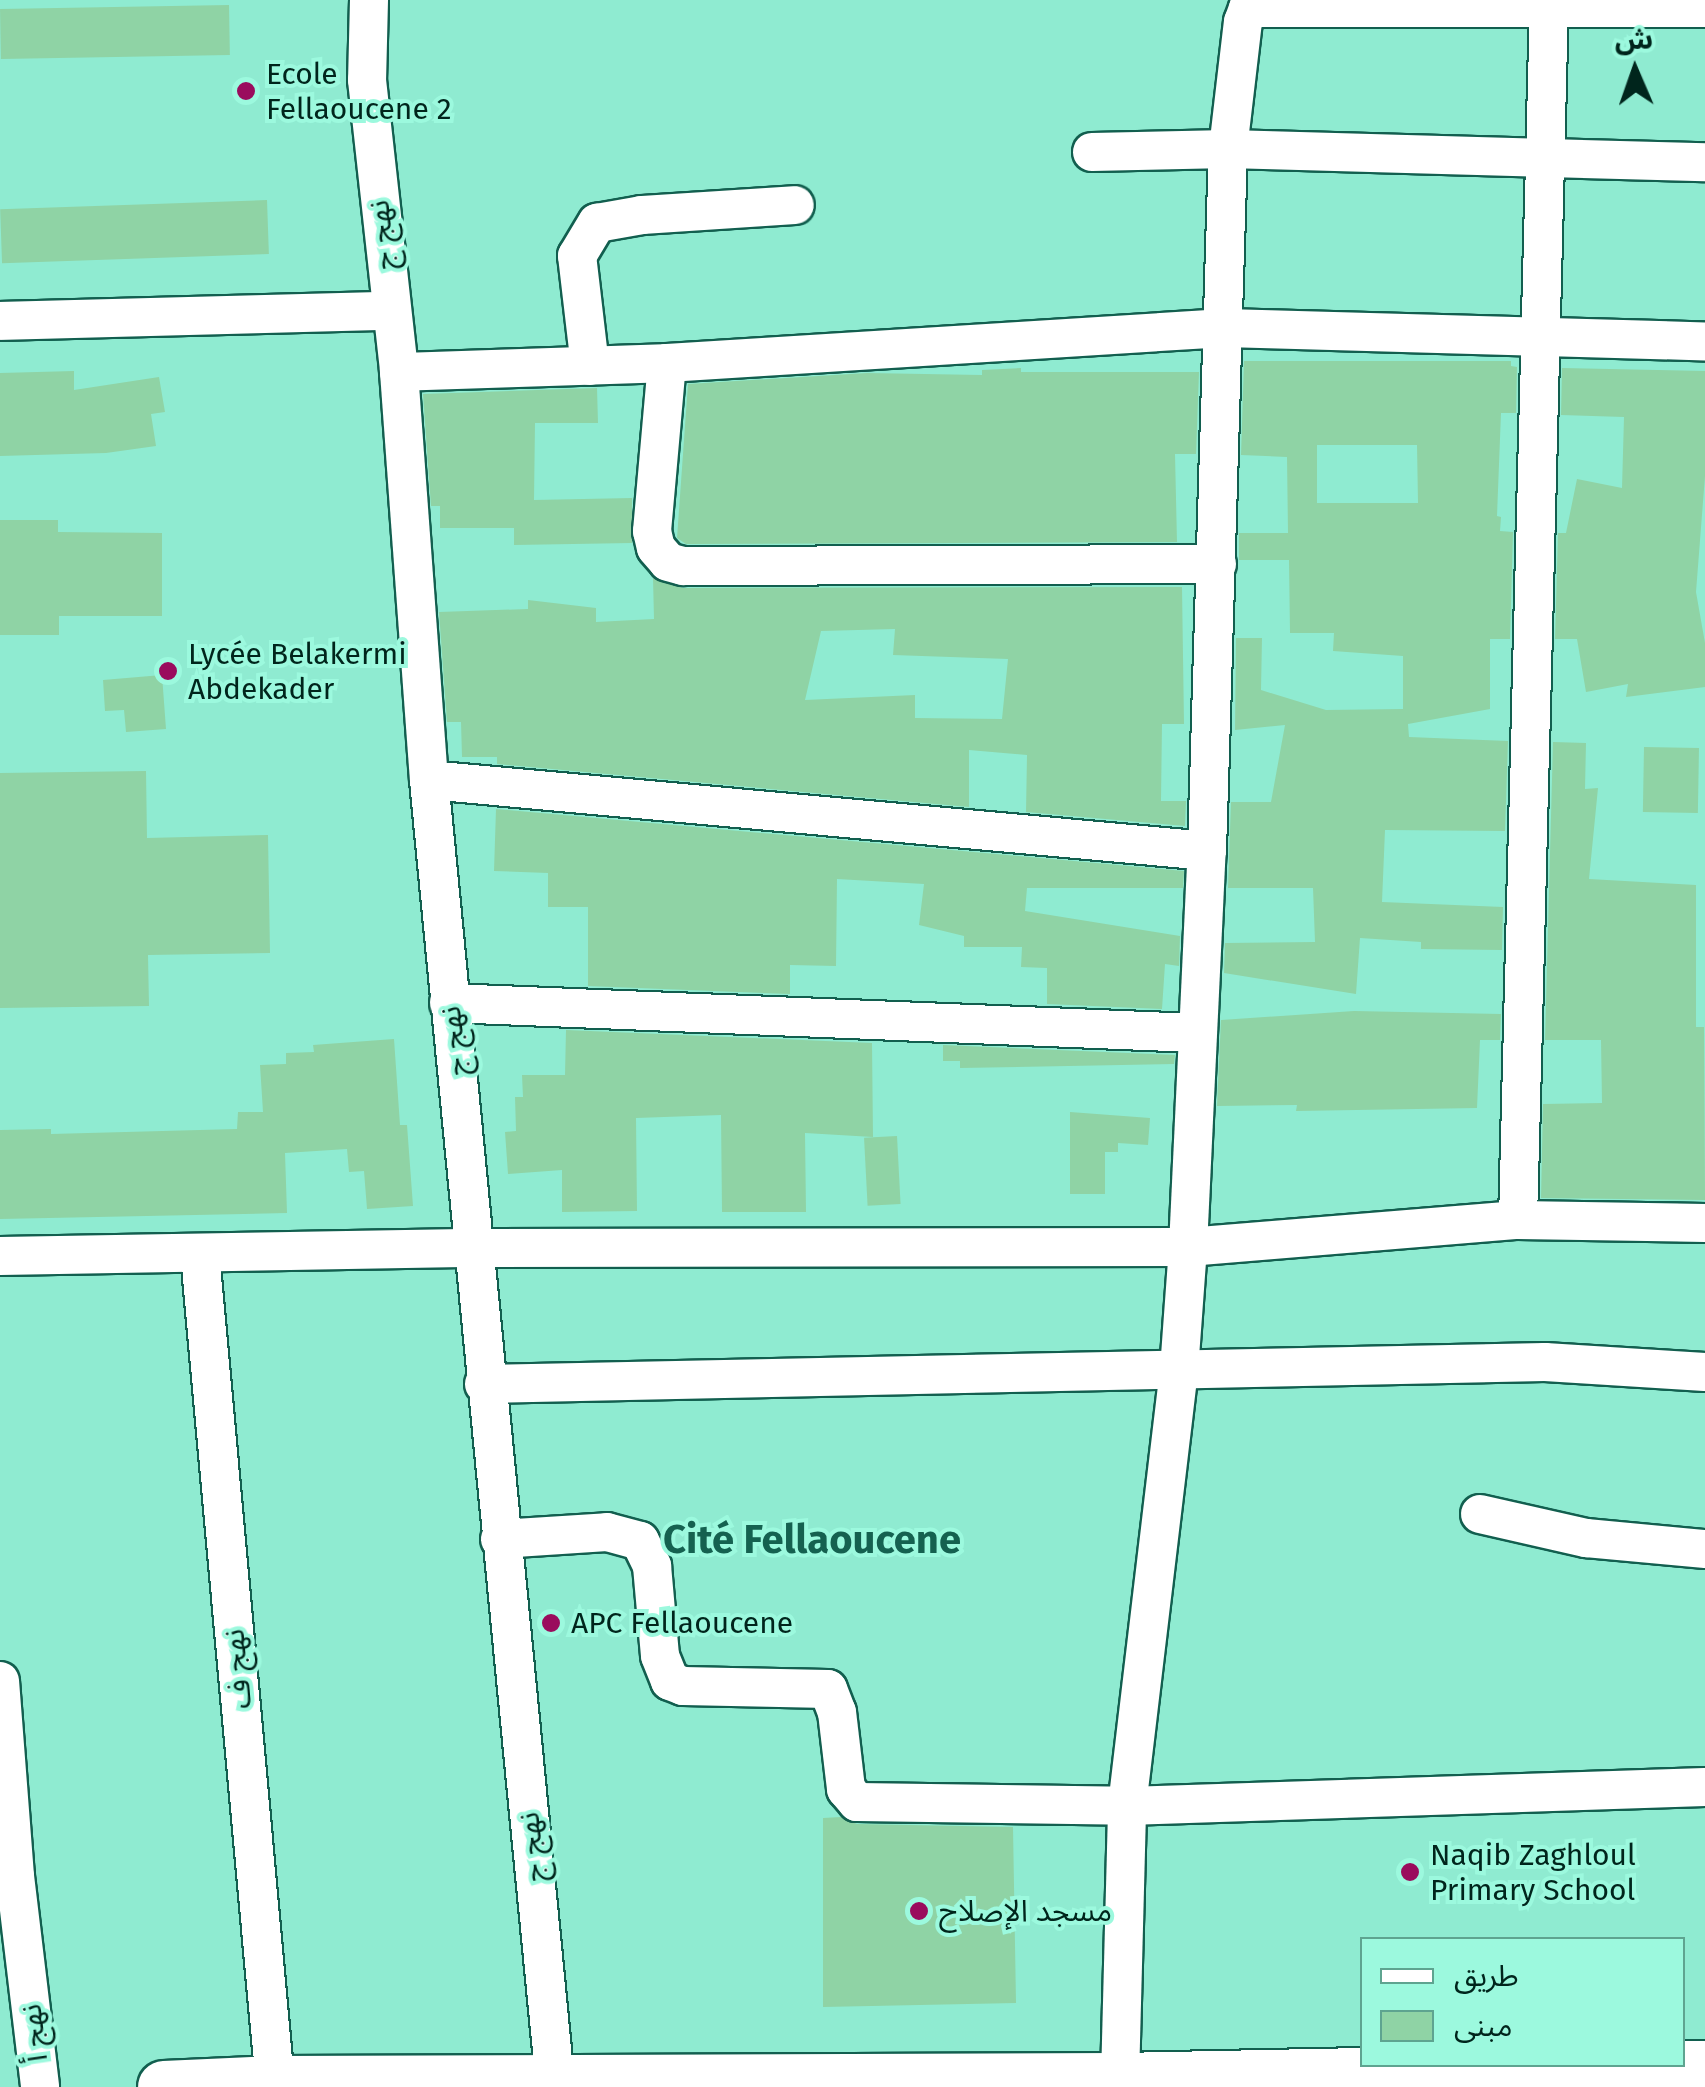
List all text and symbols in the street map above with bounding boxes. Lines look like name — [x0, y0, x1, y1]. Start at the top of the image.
north arrow — [1585, 20, 1685, 120]
text: ش — [1614, 22, 1654, 57]
place label: Ecole Fellaoucene 2 — [266, 56, 452, 126]
marker: Ecole Fellaoucene 2 — [235, 80, 257, 102]
street label: نهج ج — [360, 198, 404, 272]
place label: Lycée Belakermi Abdekader — [188, 636, 407, 706]
marker: Lycée Belakermi Abdekader — [157, 660, 179, 682]
street label: نهج ج — [432, 1004, 476, 1078]
district label: Cité Fellaoucene — [663, 1516, 961, 1564]
place label: APC Fellaoucene — [571, 1605, 793, 1641]
marker: APC Fellaoucene — [540, 1612, 562, 1634]
street label: نهج ف — [216, 1627, 258, 1711]
street label: نهج ج — [510, 1810, 554, 1884]
place label: Naqib Zaghloul Primary School — [1430, 1837, 1636, 1908]
marker: Naqib Zaghloul Primary School — [1399, 1861, 1421, 1883]
place label: مسجد اﻹصلاح — [939, 1893, 1112, 1929]
marker: مسجد اﻹصلاح — [908, 1900, 930, 1922]
legend — [1360, 1937, 1685, 2067]
text: طريق — [1454, 1958, 1519, 1994]
street label: نهج أ — [13, 2002, 55, 2064]
text: مبنى — [1454, 2008, 1512, 2044]

